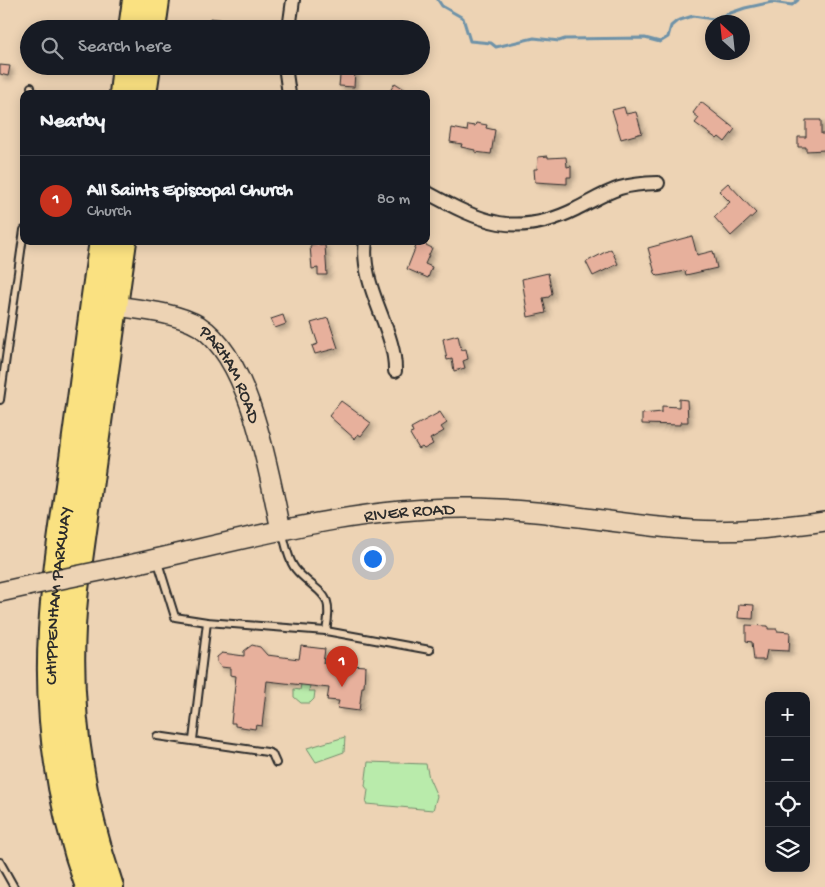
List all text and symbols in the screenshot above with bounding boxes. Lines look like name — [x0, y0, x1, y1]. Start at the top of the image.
north arrow — [705, 15, 750, 60]
search box — [20, 20, 430, 75]
icon: search — [38, 34, 66, 62]
text: Search here — [78, 36, 172, 59]
text: Nearby — [40, 110, 105, 135]
text: All Saints Episcopal Church — [87, 180, 293, 203]
text: 1 — [53, 191, 59, 210]
text: 80 m — [377, 191, 410, 210]
text: Church — [87, 203, 131, 222]
street label: PARHAM ROAD — [193, 321, 264, 427]
street label: RIVER ROAD — [363, 500, 455, 528]
street label: CHIPPENHAM PARKWAY — [42, 505, 78, 685]
your location — [360, 546, 386, 572]
pin: 1 — [326, 646, 358, 687]
map controls — [765, 692, 810, 872]
button: + — [765, 692, 810, 737]
button: − — [765, 737, 810, 782]
button: locate — [765, 782, 810, 827]
button: layers — [765, 827, 810, 872]

